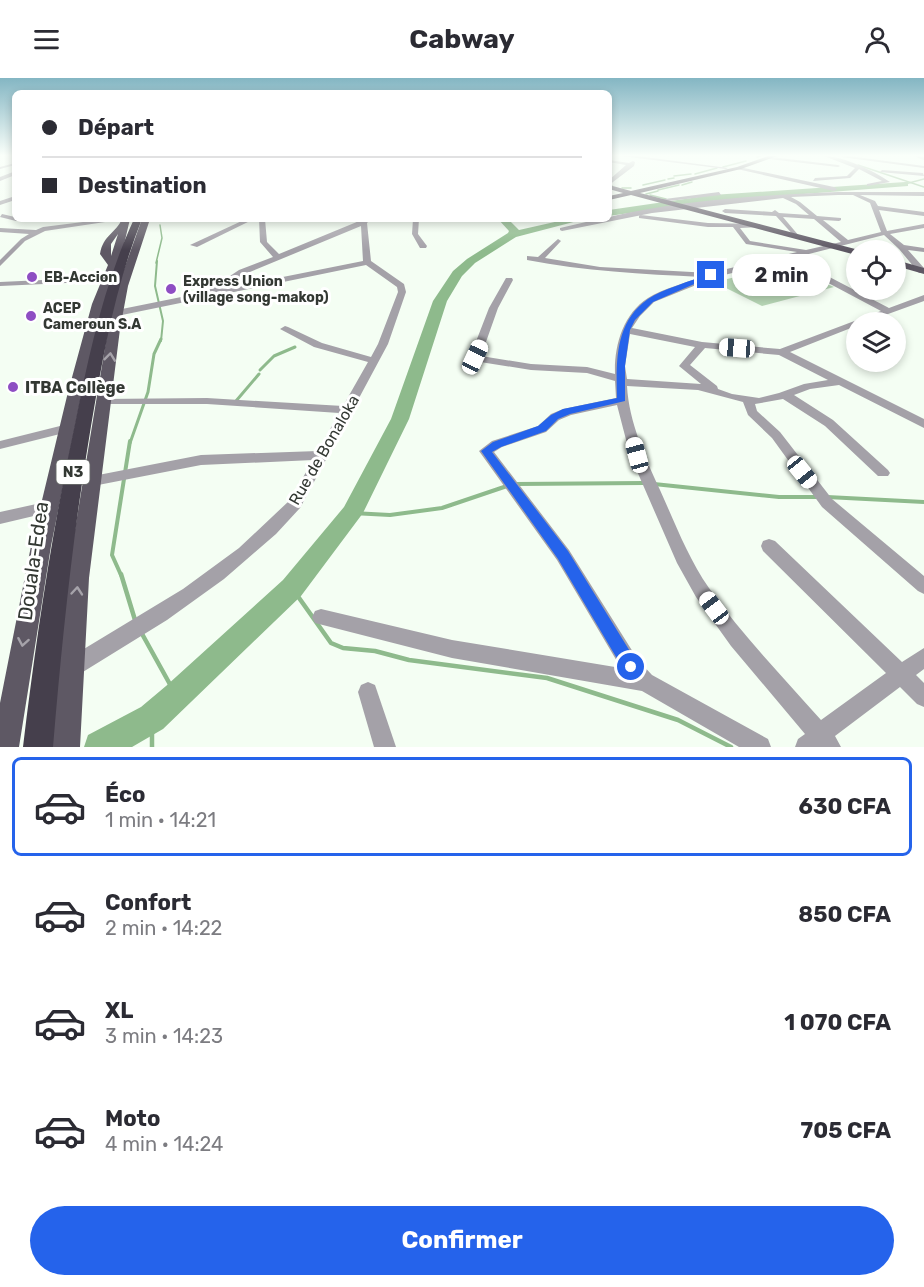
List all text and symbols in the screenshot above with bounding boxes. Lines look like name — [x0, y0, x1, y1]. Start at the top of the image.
icon: menu — [30, 23, 63, 56]
text: Cabway — [409, 23, 515, 55]
icon: person — [861, 23, 894, 56]
text: Départ — [78, 114, 154, 141]
text: Destination — [78, 172, 207, 199]
map controls — [846, 240, 906, 372]
button: locate — [846, 240, 906, 300]
callout: 2 min — [732, 254, 831, 296]
route end — [697, 261, 724, 288]
text: 2 min — [754, 263, 809, 287]
place label: EB-Accion — [44, 269, 117, 286]
marker: EB-Accion — [25, 270, 39, 284]
place label: Express Union (village song-makop) — [183, 273, 329, 306]
marker: Express Union (village song-makop) — [164, 282, 178, 296]
place label: ACEP Cameroun S.A — [43, 300, 141, 333]
marker: ACEP Cameroun S.A — [24, 309, 38, 323]
button: layers — [846, 312, 906, 372]
car — [459, 337, 491, 377]
car — [718, 338, 756, 358]
one-way arrow — [104, 352, 116, 361]
place label: ITBA Collège — [25, 378, 125, 397]
marker: ITBA Collège — [6, 380, 20, 394]
street label: Rue de Bonaloka — [285, 392, 363, 508]
car — [624, 435, 650, 475]
car — [784, 452, 820, 492]
road number: N3 — [56, 460, 90, 484]
street label: Douala-Edea — [13, 500, 53, 622]
one-way arrow — [70, 587, 83, 596]
car — [696, 588, 732, 628]
one-way arrow — [17, 637, 30, 647]
route start — [617, 653, 644, 680]
icon: car — [33, 780, 87, 834]
text: Éco — [105, 781, 145, 808]
text: 630 CFA — [799, 793, 891, 820]
text: 1 min · 14:21 — [105, 808, 216, 832]
icon: car — [33, 888, 87, 942]
text: Confort — [105, 889, 191, 916]
text: 850 CFA — [798, 901, 891, 928]
text: 2 min · 14:22 — [105, 916, 222, 940]
icon: car — [33, 996, 87, 1050]
text: XL — [105, 997, 133, 1024]
text: 1 070 CFA — [784, 1009, 891, 1036]
text: 3 min · 14:23 — [105, 1024, 223, 1048]
icon: car — [33, 1104, 87, 1158]
text: Moto — [105, 1105, 160, 1132]
text: 705 CFA — [801, 1117, 891, 1144]
text: 4 min · 14:24 — [105, 1132, 224, 1156]
button: Confirmer — [30, 1206, 894, 1275]

